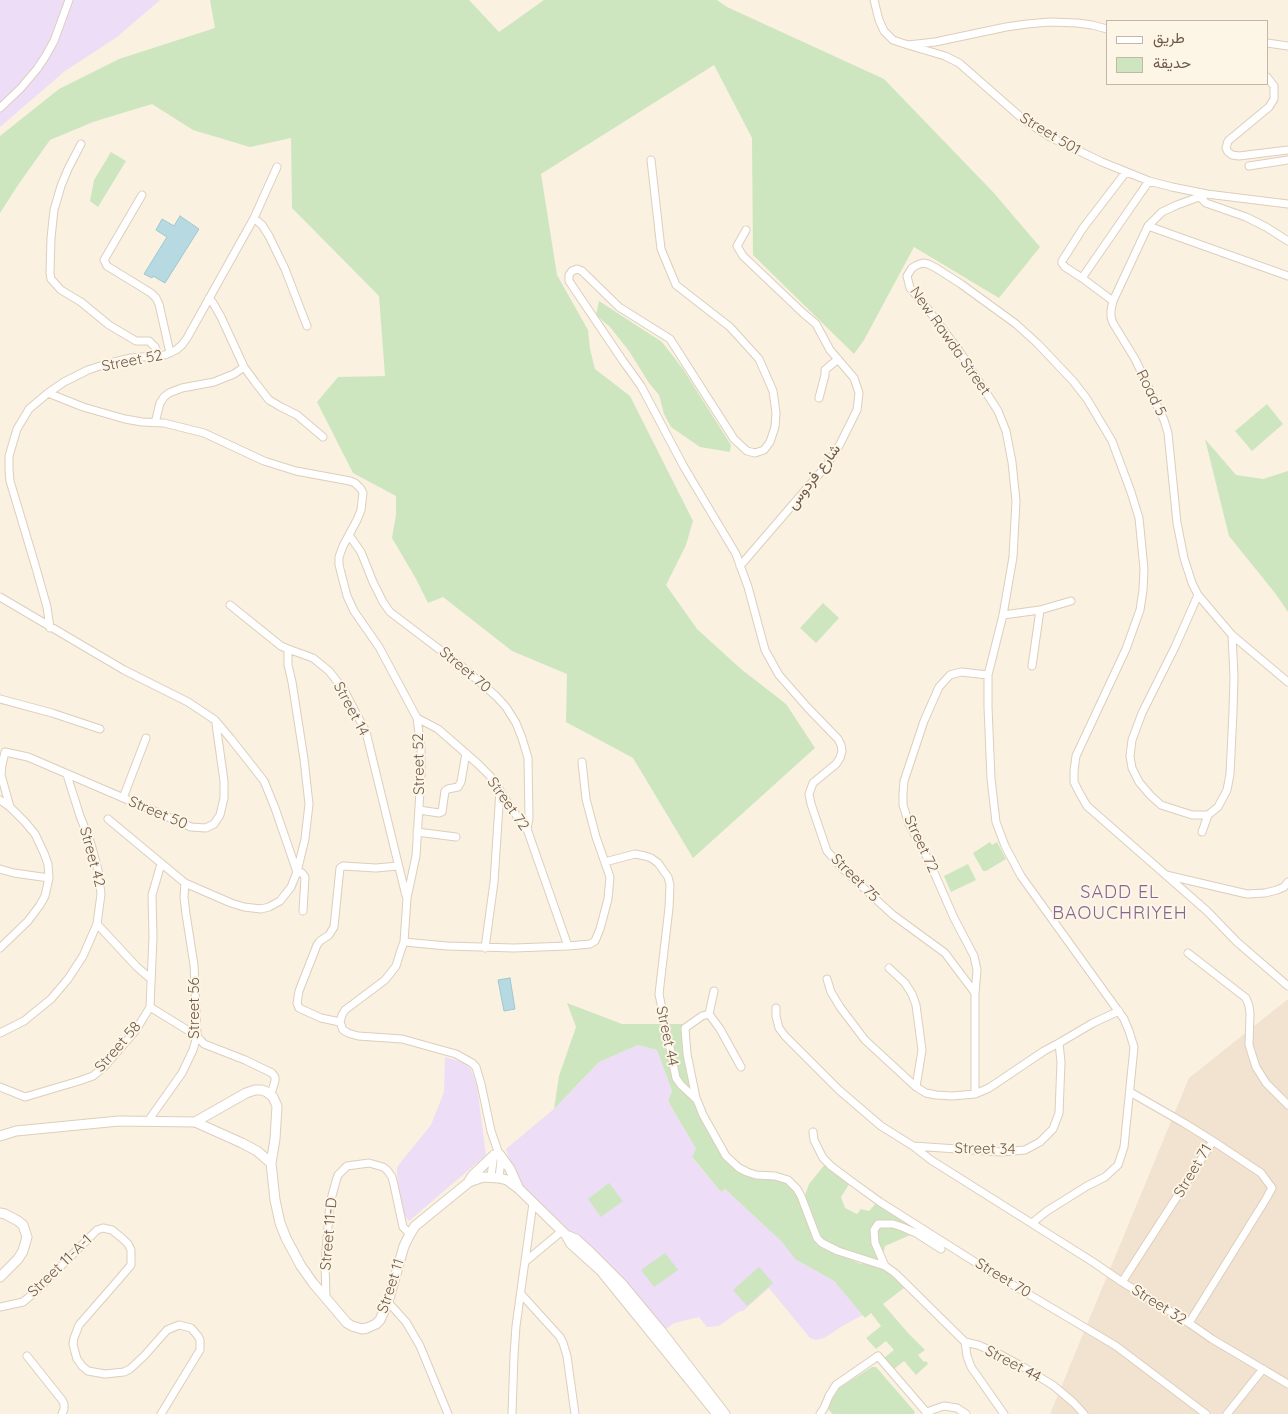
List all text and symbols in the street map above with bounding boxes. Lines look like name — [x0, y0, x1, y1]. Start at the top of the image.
legend — [1106, 20, 1268, 85]
text: طريق — [1153, 28, 1185, 47]
text: حديقة — [1153, 53, 1191, 72]
street label: Street 501 — [1016, 109, 1084, 159]
street label: New Rawda Street — [906, 283, 994, 399]
street label: Street 52 — [100, 346, 164, 376]
street label: Road 5 — [1132, 367, 1170, 419]
street label: شارع فردوس — [784, 441, 844, 513]
street label: Street 70 — [436, 643, 494, 697]
street label: Street 14 — [329, 679, 373, 739]
street label: Street 52 — [409, 733, 429, 795]
street label: Street 72 — [483, 774, 533, 834]
street label: Street 50 — [126, 793, 190, 833]
street label: Street 72 — [900, 813, 942, 875]
street label: Street 42 — [75, 825, 109, 889]
street label: Street 75 — [827, 850, 883, 906]
district label: SADD EL BAOUCHRIYEH — [1051, 882, 1189, 924]
street label: Street 56 — [185, 977, 203, 1039]
street label: Street 44 — [652, 1004, 682, 1068]
street label: Street 58 — [91, 1018, 145, 1076]
street label: Street 34 — [954, 1139, 1016, 1159]
street label: Street 71 — [1170, 1141, 1216, 1201]
street label: Street 11-D — [317, 1197, 341, 1271]
street label: Street 11-A-1 — [24, 1231, 96, 1301]
street label: Street 70 — [972, 1254, 1034, 1302]
street label: Street 11 — [374, 1256, 408, 1316]
street label: Street 32 — [1128, 1281, 1190, 1329]
street label: Street 44 — [982, 1342, 1044, 1386]

